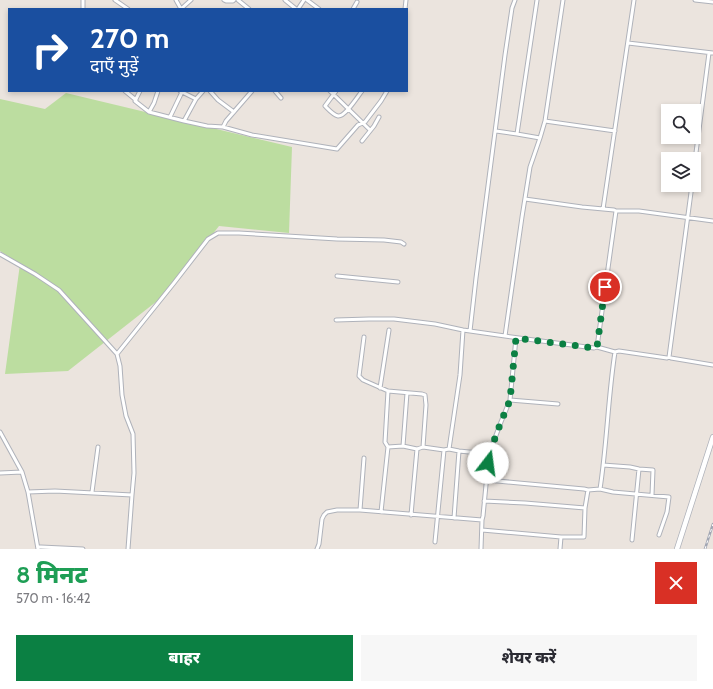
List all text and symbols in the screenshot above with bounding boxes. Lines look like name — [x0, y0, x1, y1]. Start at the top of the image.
text: 270 m — [90, 21, 169, 55]
icon: right — [24, 24, 76, 76]
text: दाएँ मुड़ें — [90, 55, 139, 77]
map controls — [661, 104, 701, 192]
button: search — [661, 104, 701, 144]
button: layers — [661, 152, 701, 192]
pin — [588, 270, 622, 304]
icon: arrive — [594, 276, 616, 298]
position arrow — [467, 442, 509, 484]
text: 8 मिनट — [16, 560, 88, 589]
button: close — [655, 562, 697, 604]
text: 570 m · 16:42 — [16, 590, 90, 606]
button: बाहर — [16, 635, 353, 681]
button: शेयर करें — [361, 635, 697, 681]

